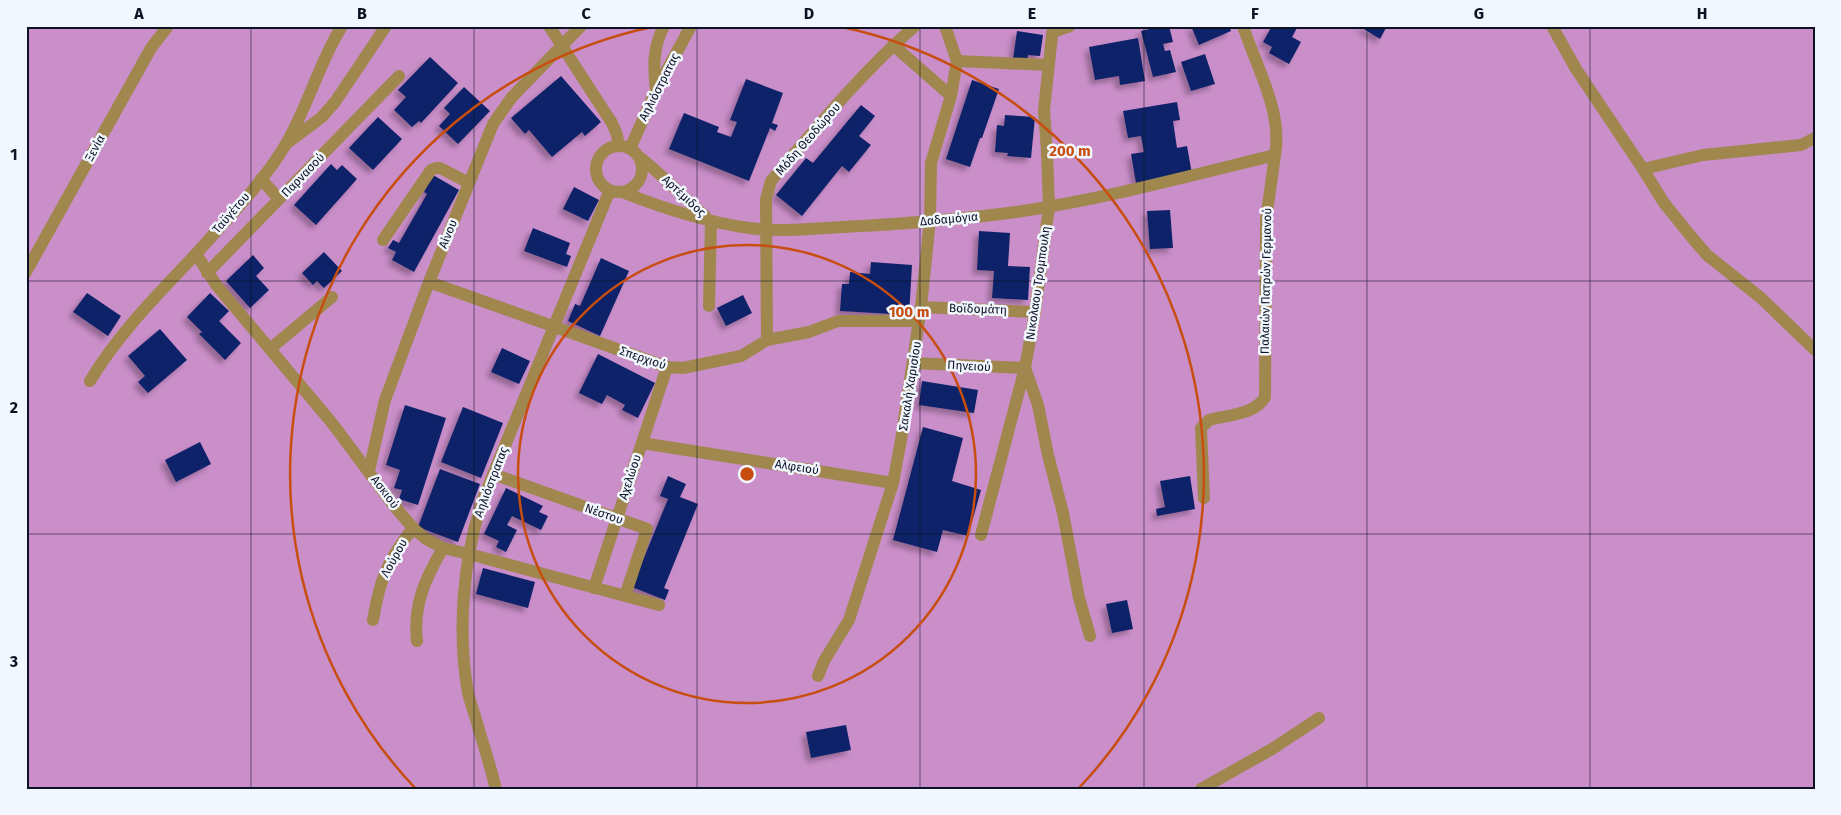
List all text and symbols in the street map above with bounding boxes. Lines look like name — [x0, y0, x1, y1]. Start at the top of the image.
text: A — [133, 4, 144, 23]
text: B — [357, 4, 367, 23]
text: C — [581, 4, 591, 23]
text: D — [804, 4, 814, 23]
text: E — [1028, 4, 1036, 23]
text: F — [1251, 4, 1259, 23]
text: G — [1474, 4, 1484, 23]
text: H — [1697, 4, 1707, 23]
street label: Αηλιόστρατας — [636, 50, 682, 123]
street label: Μόδη Θεοδώρου — [773, 100, 843, 178]
street label: Ξενία — [82, 132, 108, 164]
text: 200 m — [1049, 142, 1091, 160]
text: 1 — [10, 145, 18, 164]
street label: Παρνασού — [279, 150, 327, 200]
street label: Αρτέμιδος — [659, 172, 709, 220]
street label: Ταϋγέτου — [209, 190, 253, 236]
street label: Παλαιών Πατρών Γερμανού — [1258, 208, 1274, 354]
street label: Δαδαμόγια — [919, 209, 979, 229]
street label: Αίνου — [436, 217, 460, 250]
street label: Νικολαου Τρομπουλη — [1023, 225, 1053, 341]
street label: Βοϊδομάτη — [949, 301, 1007, 317]
text: 100 m — [889, 303, 929, 321]
street label: Σακαλή Χαρισίου — [896, 340, 924, 432]
street label: Σπερχιού — [618, 344, 668, 372]
street label: Πηνειού — [947, 358, 991, 374]
text: 2 — [10, 398, 18, 417]
street label: Αηλιόστρατας — [471, 445, 511, 519]
street label: Αχελώου — [616, 452, 644, 501]
street label: Αλφειού — [774, 457, 820, 477]
centre of rings — [738, 465, 756, 483]
street label: Ασκιού — [368, 473, 402, 511]
street label: Νέστου — [583, 501, 625, 527]
street label: Λούρου — [378, 536, 410, 580]
text: 3 — [9, 652, 18, 671]

